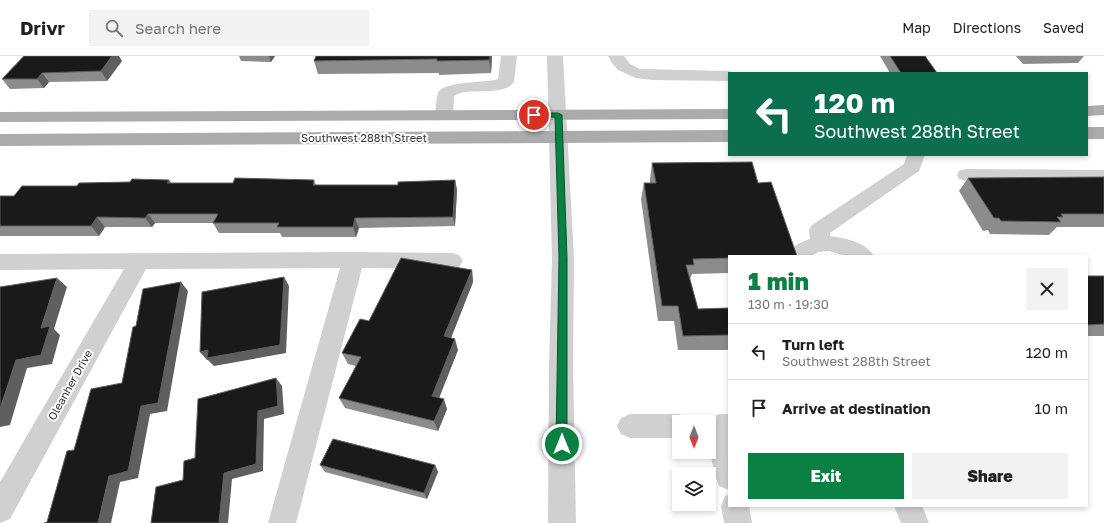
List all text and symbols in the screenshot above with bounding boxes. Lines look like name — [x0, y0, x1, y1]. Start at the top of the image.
search box — [89, 10, 369, 46]
text: Drivr — [20, 16, 65, 39]
icon: search — [103, 17, 125, 39]
text: Search here — [135, 19, 221, 37]
text: Map — [902, 19, 931, 36]
text: Directions — [953, 19, 1021, 36]
text: Saved — [1043, 19, 1084, 36]
text: 120 m — [814, 86, 895, 119]
icon: left — [748, 88, 800, 140]
pin — [517, 98, 551, 132]
icon: arrive — [523, 104, 545, 126]
text: Southwest 288th Street — [814, 120, 1020, 142]
street label: Southwest 288th Street — [301, 131, 427, 144]
text: 1 min — [748, 266, 809, 295]
button: close — [1026, 268, 1068, 310]
text: 130 m · 19:30 — [748, 296, 829, 312]
text: Turn left — [782, 335, 844, 353]
icon: left — [748, 341, 770, 363]
text: 120 m — [1026, 343, 1068, 361]
street label: Oleanher Drive — [45, 347, 94, 422]
text: Southwest 288th Street — [782, 353, 931, 369]
icon: arrive — [748, 397, 770, 419]
text: Arrive at destination — [782, 399, 931, 417]
text: 10 m — [1034, 399, 1068, 417]
north arrow — [672, 415, 716, 459]
map controls — [672, 415, 716, 511]
position arrow — [541, 423, 583, 465]
button: Exit — [748, 453, 904, 499]
button: Share — [912, 453, 1068, 499]
button: layers — [672, 467, 716, 511]

